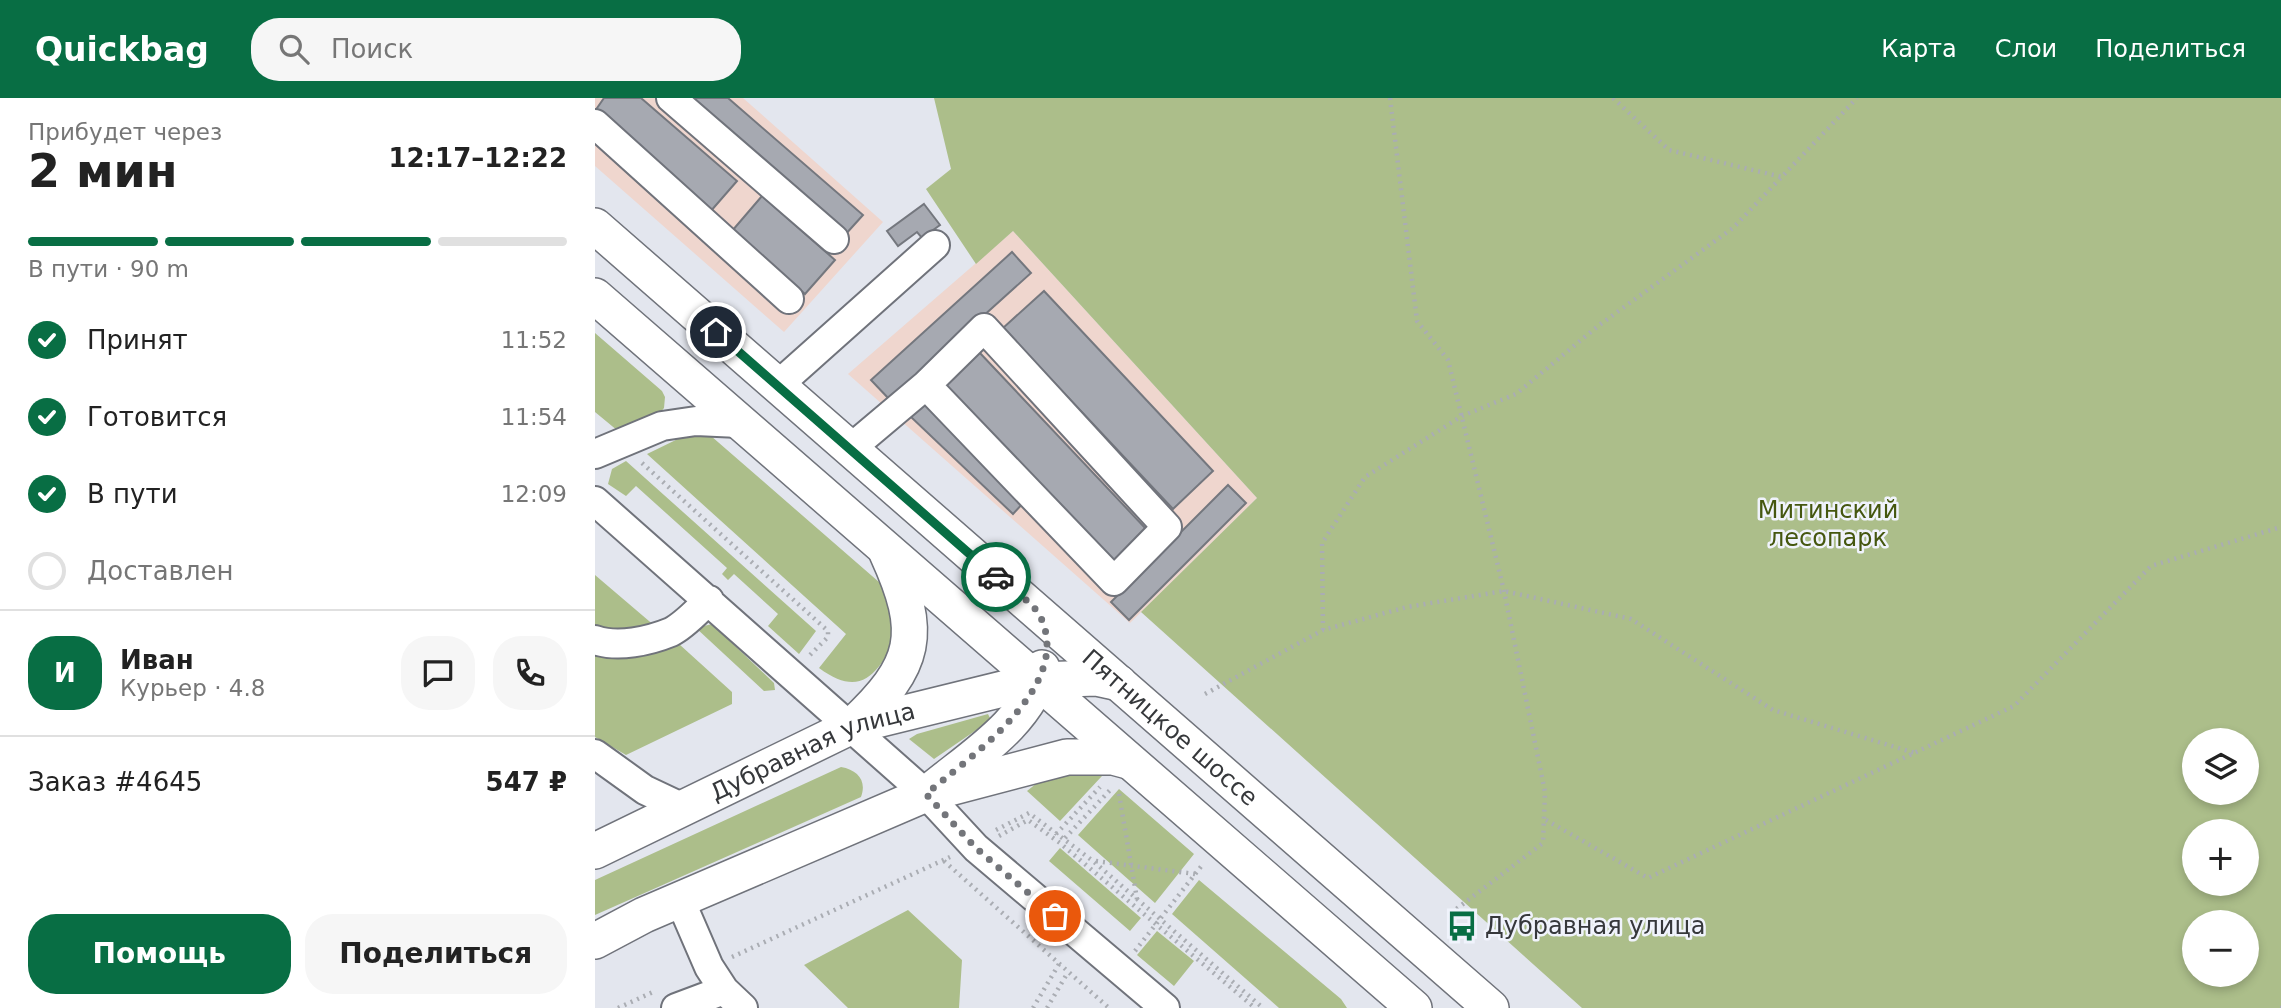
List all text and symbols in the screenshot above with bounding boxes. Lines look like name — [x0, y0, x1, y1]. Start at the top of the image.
search box — [251, 18, 741, 81]
text: Quickbag — [35, 30, 209, 69]
icon: search — [275, 30, 313, 68]
text: Поиск — [331, 34, 413, 64]
text: Карта — [1881, 35, 1957, 63]
text: Слои — [1995, 35, 2057, 63]
text: Поделиться — [2095, 35, 2246, 63]
text: Прибудет через — [28, 119, 222, 145]
text: 12:17–12:22 — [388, 143, 567, 173]
text: 2 мин — [28, 144, 178, 198]
text: В пути · 90 m — [28, 256, 189, 282]
pin — [686, 302, 746, 362]
icon: home — [697, 313, 735, 351]
icon: check — [28, 321, 66, 359]
text: Принят — [87, 325, 188, 355]
text: 11:52 — [501, 327, 567, 353]
icon: check — [28, 398, 66, 436]
text: Готовится — [87, 402, 227, 432]
text: 11:54 — [501, 404, 567, 430]
icon: check — [28, 475, 66, 513]
text: В пути — [87, 479, 178, 509]
text: 12:09 — [501, 481, 567, 507]
park label: Митинский лесопарк — [1758, 496, 1898, 552]
courier — [961, 542, 1031, 612]
text: Доставлен — [87, 556, 234, 586]
icon: car — [977, 558, 1015, 596]
button: chat — [401, 636, 475, 710]
button: phone — [493, 636, 567, 710]
street label: Пятницкое шоссе — [1076, 644, 1263, 812]
text: Иван — [120, 645, 194, 675]
text: И — [54, 658, 76, 688]
text: Курьер · 4.8 — [120, 675, 265, 701]
street label: Дубравная улица — [706, 697, 918, 807]
map controls — [2182, 728, 2259, 987]
button: layers — [2182, 728, 2259, 805]
text: Заказ #4645 — [28, 767, 202, 797]
text: 547 ₽ — [486, 767, 567, 797]
button: + — [2182, 819, 2259, 896]
pin — [1025, 886, 1085, 946]
icon: bag — [1036, 897, 1074, 935]
bus stop icon: Дубравная улица — [1445, 909, 1479, 943]
button: − — [2182, 910, 2259, 987]
place label: Дубравная улица — [1485, 912, 1706, 940]
button: Помощь — [28, 914, 291, 994]
button: Поделиться — [305, 914, 567, 994]

